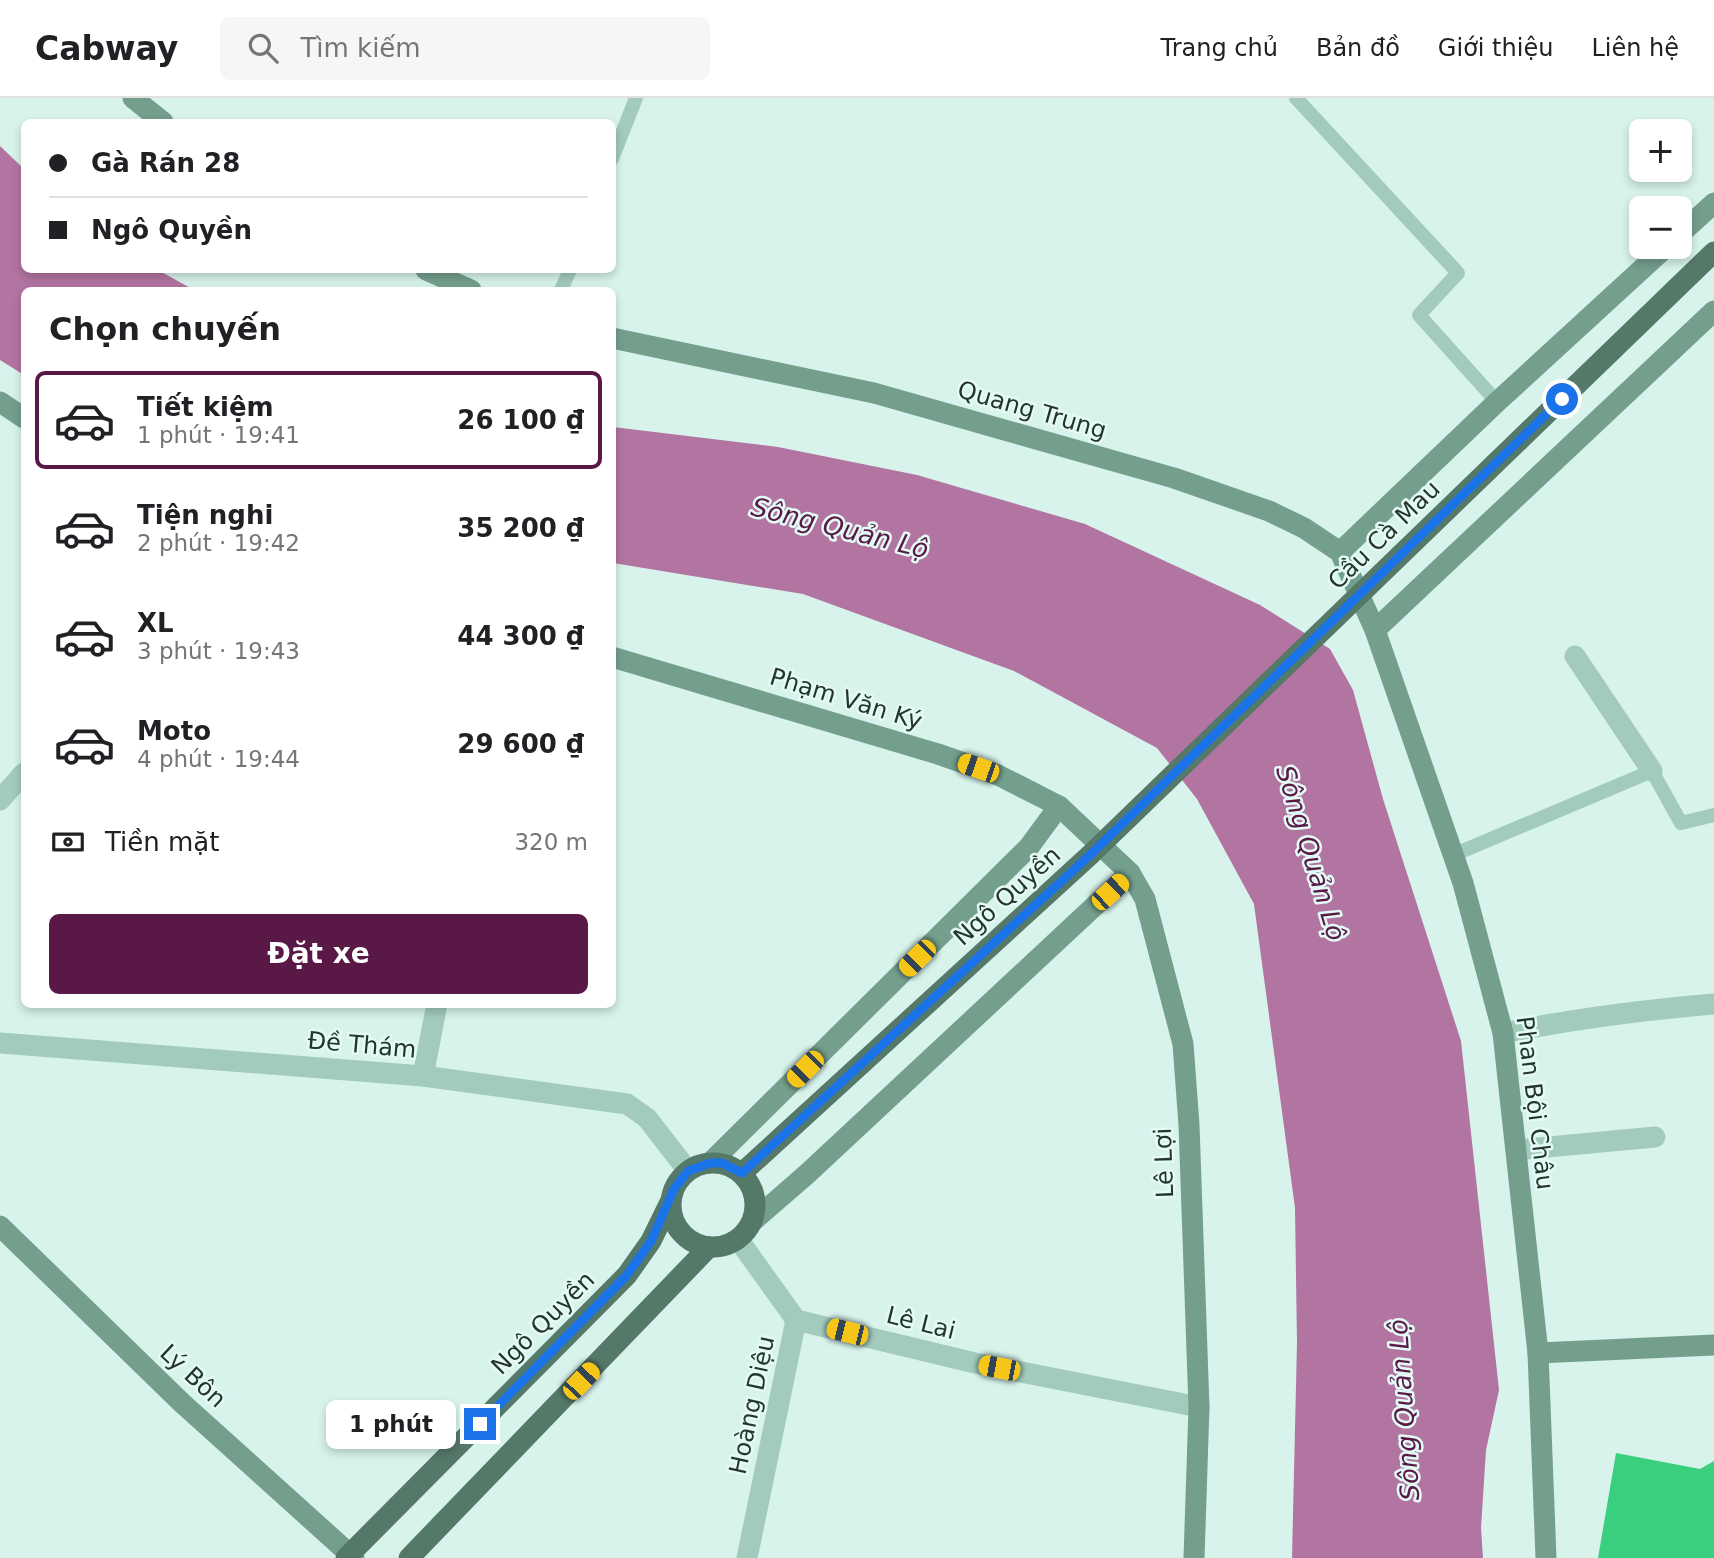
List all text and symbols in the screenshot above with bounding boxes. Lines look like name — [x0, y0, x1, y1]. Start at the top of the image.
search box — [220, 17, 710, 80]
text: Cabway — [35, 29, 178, 68]
icon: search — [244, 29, 282, 67]
text: Tìm kiếm — [300, 33, 421, 63]
text: Trang chủ — [1161, 34, 1278, 62]
text: Bản đồ — [1316, 34, 1400, 62]
text: Giới thiệu — [1438, 34, 1553, 62]
text: Liên hệ — [1591, 34, 1679, 62]
map controls — [1629, 119, 1692, 259]
button: + — [1629, 119, 1692, 182]
text: Gà Rán 28 — [91, 148, 240, 178]
button: − — [1629, 196, 1692, 259]
text: Ngô Quyền — [91, 215, 252, 245]
text: Chọn chuyến — [49, 310, 281, 348]
street label: Quang Trung — [954, 375, 1110, 445]
route start — [1546, 383, 1578, 415]
icon: car — [53, 389, 116, 452]
text: Tiết kiệm — [137, 392, 274, 422]
text: 26 100 ₫ — [457, 405, 584, 435]
text: 1 phút · 19:41 — [137, 422, 300, 448]
street label: Cầu Cà Mau — [1322, 475, 1446, 595]
water label: Sông Quản Lộ — [748, 491, 932, 565]
icon: car — [53, 497, 116, 560]
text: Tiện nghi — [137, 500, 273, 530]
text: 35 200 ₫ — [457, 513, 584, 543]
text: 2 phút · 19:42 — [137, 530, 300, 556]
icon: car — [53, 605, 116, 668]
text: XL — [137, 608, 174, 638]
text: 44 300 ₫ — [457, 621, 584, 651]
text: 3 phút · 19:43 — [137, 638, 300, 664]
street label: Phạm Văn Ký — [767, 663, 925, 735]
icon: car — [53, 713, 116, 776]
text: Moto — [137, 716, 211, 746]
text: 29 600 ₫ — [457, 729, 584, 759]
text: 4 phút · 19:44 — [137, 746, 300, 772]
car — [955, 751, 1002, 785]
water label: Sông Quản Lộ — [1270, 762, 1352, 944]
icon: cash — [49, 823, 87, 861]
text: Tiền mặt — [105, 827, 220, 857]
text: 320 m — [514, 829, 588, 855]
street label: Ngô Quyền — [948, 841, 1066, 951]
car — [1088, 870, 1133, 914]
button: Đặt xe — [49, 914, 588, 994]
car — [895, 936, 940, 980]
street label: Phan Bội Châu — [1510, 1015, 1560, 1191]
street label: Đề Thám — [307, 1026, 417, 1064]
car — [783, 1047, 828, 1091]
street label: Lê Lợi — [1149, 1127, 1179, 1199]
street label: Ngô Quyền — [486, 1266, 600, 1380]
street label: Lê Lai — [884, 1301, 958, 1345]
car — [825, 1317, 870, 1347]
water label: Sông Quản Lộ — [1383, 1318, 1425, 1502]
street label: Hoàng Diệu — [724, 1333, 780, 1477]
street label: Lý Bôn — [154, 1339, 232, 1413]
car — [977, 1354, 1022, 1382]
car — [559, 1359, 604, 1403]
callout: 1 phút — [326, 1400, 456, 1448]
route end — [464, 1408, 496, 1440]
text: 1 phút — [349, 1411, 433, 1437]

